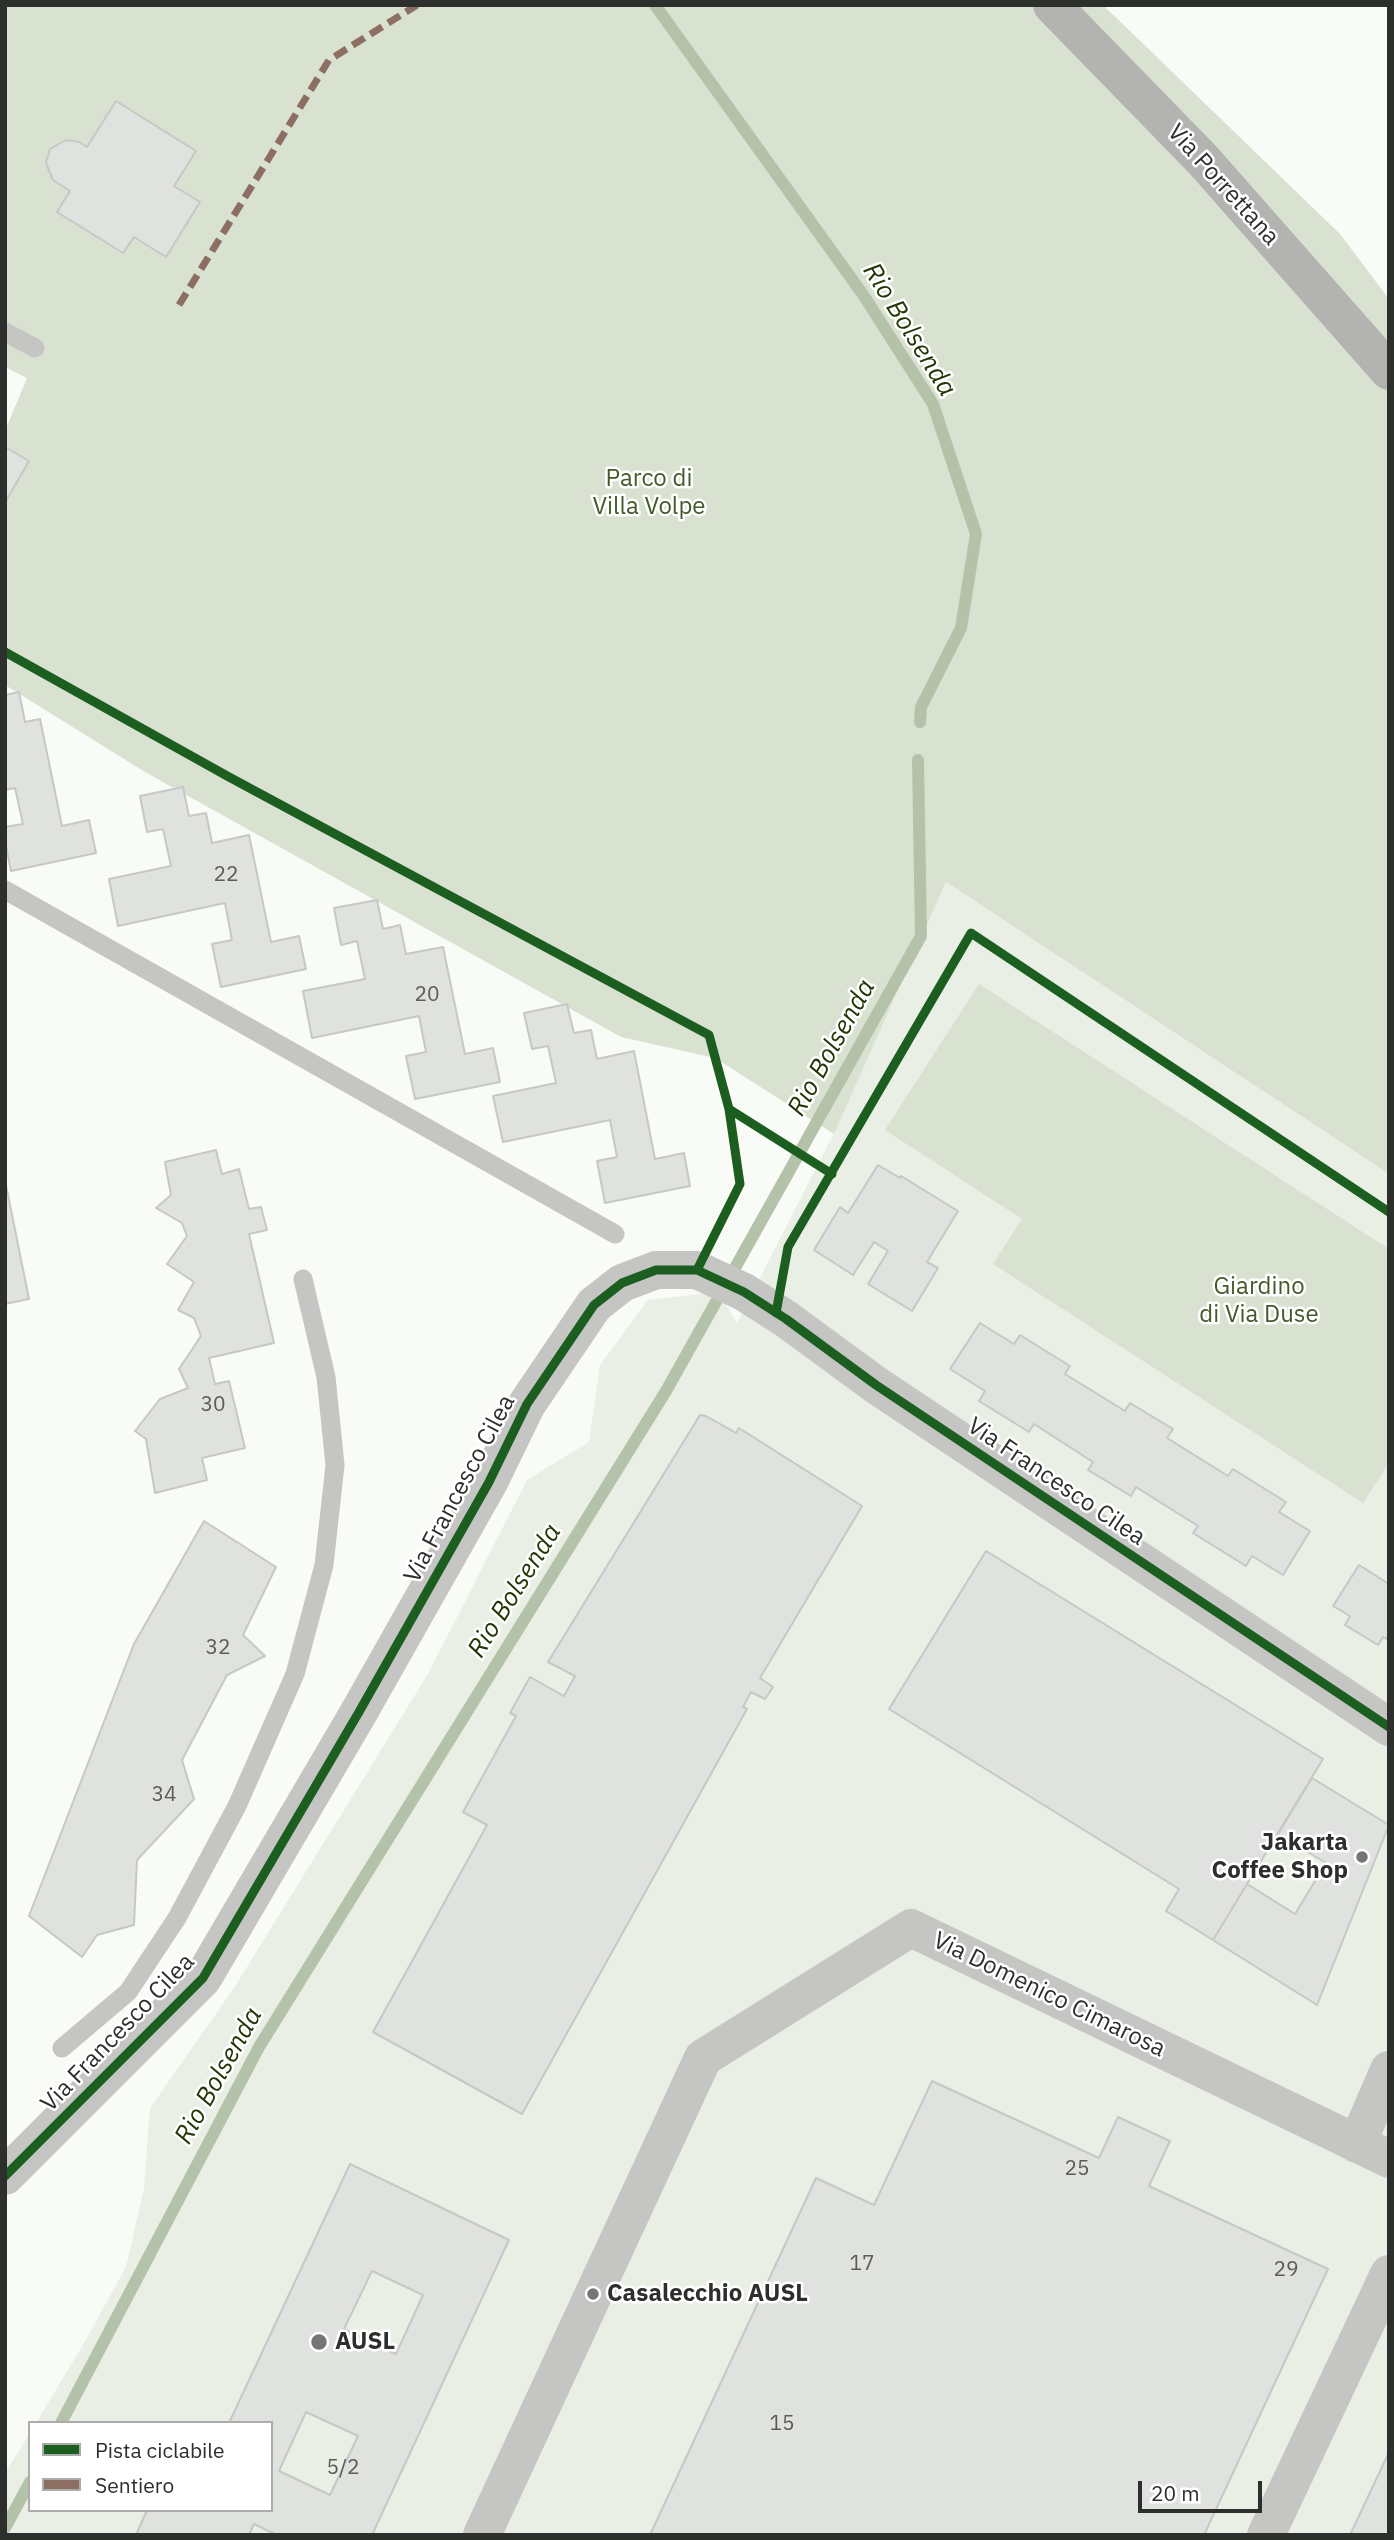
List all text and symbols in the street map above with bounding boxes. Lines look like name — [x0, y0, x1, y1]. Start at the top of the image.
street label: Via Porrettana — [1161, 118, 1285, 252]
water label: Rio Bolsenda — [856, 258, 962, 402]
park label: Parco di Villa Volpe — [593, 465, 705, 521]
house number: 22 — [213, 862, 239, 888]
water label: Rio Bolsenda — [782, 974, 882, 1122]
house number: 20 — [414, 982, 440, 1008]
park label: Giardino di Via Duse — [1199, 1273, 1319, 1329]
street label: Via Francesco Cilea — [398, 1390, 522, 1588]
house number: 30 — [200, 1392, 226, 1418]
street label: Via Francesco Cilea — [962, 1412, 1150, 1552]
water label: Rio Bolsenda — [462, 1519, 568, 1663]
house number: 32 — [205, 1635, 231, 1661]
house number: 34 — [151, 1782, 177, 1808]
place label: Jakarta Coffee Shop — [1212, 1829, 1348, 1885]
marker: Jakarta Coffee Shop — [1354, 1849, 1370, 1865]
street label: Via Domenico Cimarosa — [928, 1926, 1170, 2064]
street label: Via Francesco Cilea — [35, 1948, 201, 2118]
water label: Rio Bolsenda — [169, 2002, 269, 2150]
house number: 25 — [1064, 2156, 1090, 2182]
house number: 17 — [849, 2251, 875, 2277]
house number: 29 — [1273, 2257, 1299, 2283]
place label: Casalecchio AUSL — [607, 2280, 808, 2308]
marker: Casalecchio AUSL — [585, 2286, 601, 2302]
place label: AUSL — [335, 2328, 395, 2356]
marker: AUSL — [309, 2332, 329, 2352]
house number: 15 — [769, 2411, 795, 2437]
legend — [28, 2421, 273, 2512]
text: Pista ciclabile — [95, 2436, 225, 2464]
house number: 5/2 — [326, 2455, 360, 2481]
scale bar — [1142, 2466, 1266, 2510]
text: Sentiero — [95, 2471, 174, 2499]
text: 20 m — [1151, 2479, 1200, 2507]

